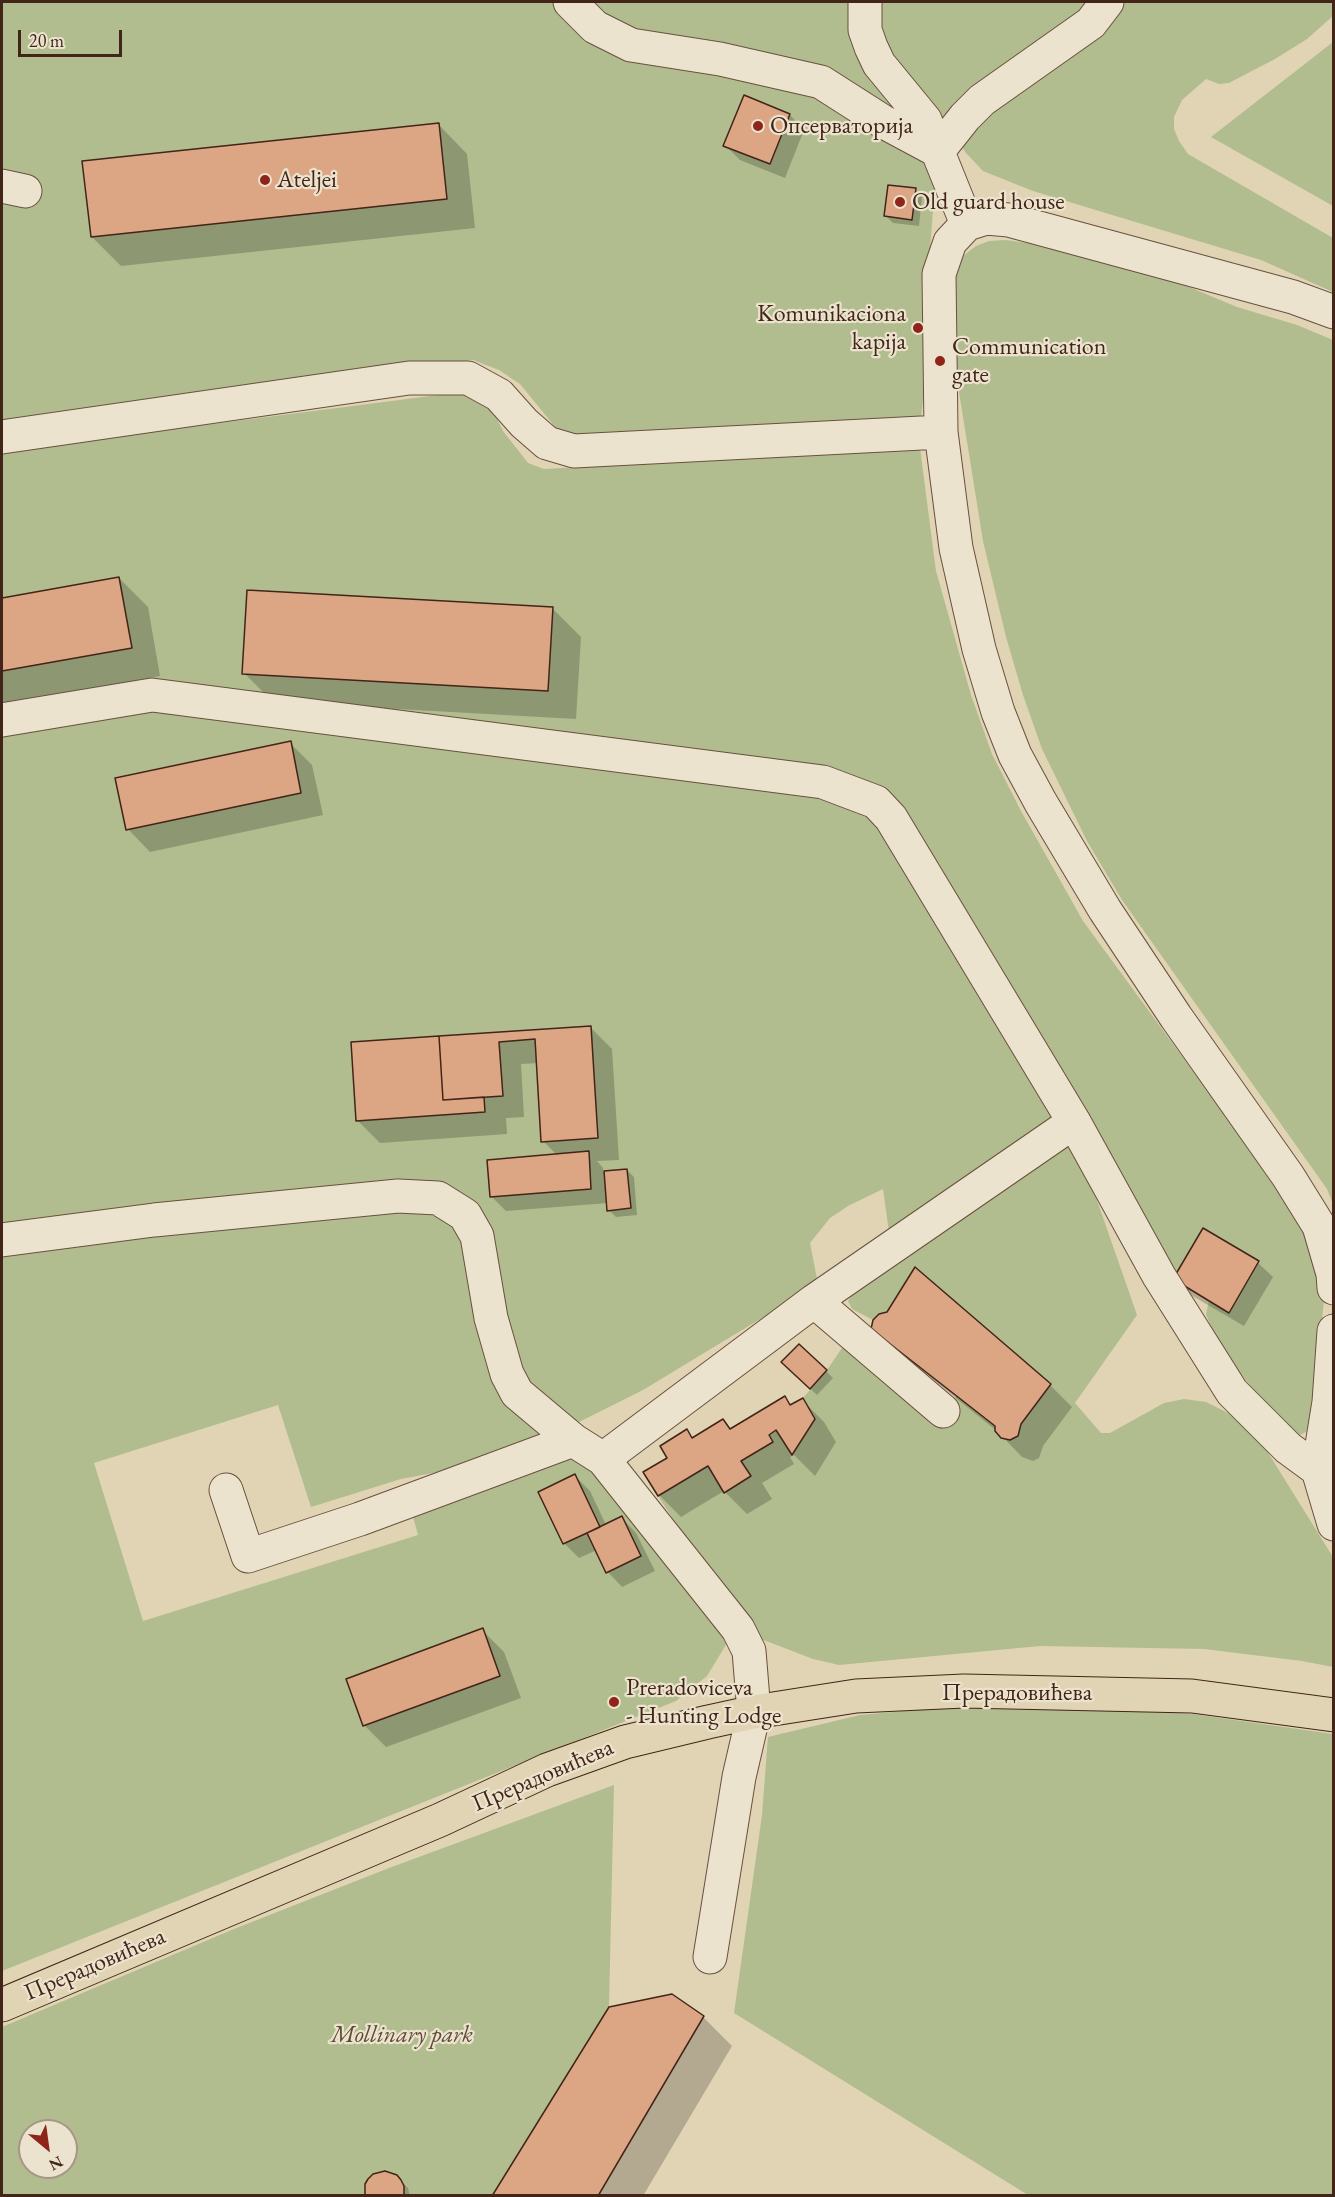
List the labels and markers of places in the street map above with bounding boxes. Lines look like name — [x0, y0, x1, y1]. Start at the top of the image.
place label: Опсерваторија — [770, 112, 913, 140]
marker: Опсерваторија — [751, 119, 765, 133]
place label: Ateljei — [277, 166, 337, 194]
marker: Ateljei — [258, 173, 272, 187]
place label: Old guard house — [912, 188, 1065, 216]
marker: Old guard house — [893, 195, 907, 209]
place label: Komunikaciona kapija — [757, 300, 906, 356]
marker: Komunikaciona kapija — [911, 321, 925, 335]
place label: Communication gate — [952, 333, 1106, 389]
marker: Communication gate — [933, 354, 947, 368]
place label: Preradoviceva - Hunting Lodge — [626, 1674, 781, 1730]
marker: Preradoviceva - Hunting Lodge — [607, 1695, 621, 1709]

